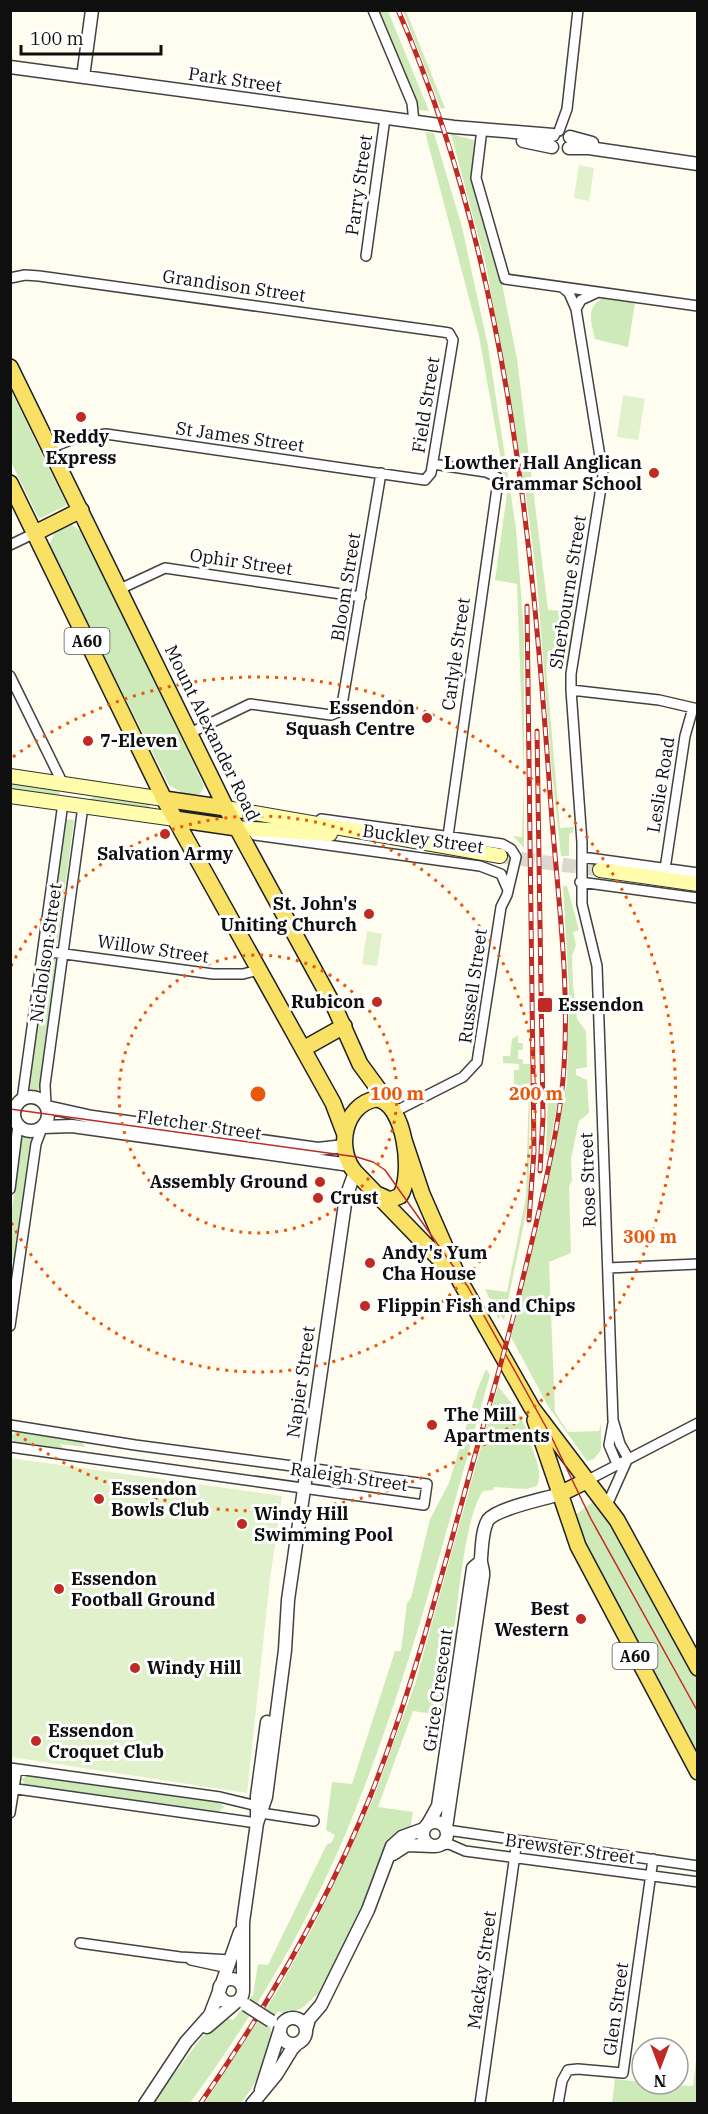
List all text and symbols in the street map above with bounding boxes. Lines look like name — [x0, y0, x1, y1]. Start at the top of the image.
scale bar — [21, 18, 160, 56]
text: 100 m — [30, 27, 84, 50]
street label: Park Street — [187, 62, 283, 97]
street label: Parry Street — [340, 133, 377, 237]
street label: Grandison Street — [161, 264, 307, 307]
street label: Field Street — [407, 355, 444, 455]
marker: Reddy Express — [74, 410, 88, 424]
street label: St James Street — [174, 416, 306, 457]
place label: Reddy Express — [45, 425, 117, 469]
place label: Lowther Hall Anglican Grammar School — [444, 451, 642, 495]
marker: Lowther Hall Anglican Grammar School — [647, 466, 661, 480]
street label: Sherbourne Street — [544, 513, 591, 671]
street label: Bloom Street — [326, 531, 365, 643]
street label: Ophir Street — [188, 543, 294, 580]
street label: Carlyle Street — [436, 596, 475, 712]
road number: A60 — [64, 628, 110, 654]
street label: Mount Alexander Road — [160, 641, 265, 825]
place label: Essendon Squash Centre — [286, 696, 415, 740]
marker: Essendon Squash Centre — [420, 711, 434, 725]
place label: 7-Eleven — [100, 729, 178, 752]
marker: 7-Eleven — [81, 734, 95, 748]
street label: Leslie Road — [642, 735, 679, 835]
street label: Buckley Street — [361, 819, 485, 858]
marker: Salvation Army — [158, 827, 172, 841]
place label: Salvation Army — [97, 842, 234, 865]
street label: Nicholson Street — [24, 882, 67, 1024]
place label: St. John's Uniting Church — [220, 892, 357, 936]
marker: St. John's Uniting Church — [362, 907, 376, 921]
street label: Russell Street — [453, 927, 492, 1045]
street label: Willow Street — [96, 929, 210, 968]
place label: Rubicon — [291, 990, 365, 1013]
place label: Essendon — [558, 993, 644, 1016]
marker: Rubicon — [370, 995, 384, 1009]
marker: Essendon — [536, 996, 554, 1014]
text: 100 m — [370, 1082, 425, 1105]
text: 200 m — [509, 1082, 564, 1105]
centre of rings — [248, 1084, 268, 1104]
street label: Fletcher Street — [135, 1104, 263, 1145]
street label: Rose Street — [574, 1132, 601, 1228]
place label: Assembly Ground — [150, 1170, 308, 1193]
marker: Assembly Ground — [313, 1175, 327, 1189]
place label: Crust — [330, 1186, 378, 1209]
marker: Crust — [311, 1191, 325, 1205]
text: 300 m — [623, 1225, 678, 1248]
place label: Andy's Yum Cha House — [382, 1241, 488, 1285]
marker: Andy's Yum Cha House — [363, 1256, 377, 1270]
place label: Flippin Fish and Chips — [377, 1294, 575, 1317]
marker: Flippin Fish and Chips — [358, 1299, 372, 1313]
street label: Napier Street — [281, 1324, 320, 1439]
place label: The Mill Apartments — [444, 1403, 550, 1447]
marker: The Mill Apartments — [425, 1418, 439, 1432]
street label: Raleigh Street — [289, 1457, 409, 1496]
place label: Essendon Bowls Club — [111, 1477, 209, 1521]
marker: Essendon Bowls Club — [92, 1492, 106, 1506]
place label: Windy Hill Swimming Pool — [254, 1502, 393, 1546]
marker: Windy Hill Swimming Pool — [235, 1517, 249, 1531]
place label: Essendon Football Ground — [71, 1567, 215, 1611]
marker: Essendon Football Ground — [52, 1582, 66, 1596]
place label: Best Western — [494, 1597, 569, 1641]
marker: Best Western — [574, 1612, 588, 1626]
street label: Grice Crescent — [417, 1627, 458, 1753]
road number: A60 — [612, 1643, 658, 1669]
place label: Windy Hill — [147, 1656, 242, 1679]
marker: Windy Hill — [128, 1661, 142, 1675]
place label: Essendon Croquet Club — [48, 1719, 164, 1763]
marker: Essendon Croquet Club — [29, 1734, 43, 1748]
street label: Brewster Street — [504, 1828, 637, 1869]
street label: Mackay Street — [462, 1909, 501, 2031]
street label: Glen Street — [598, 1961, 633, 2057]
north arrow — [630, 2036, 690, 2096]
text: N — [654, 2071, 666, 2091]

